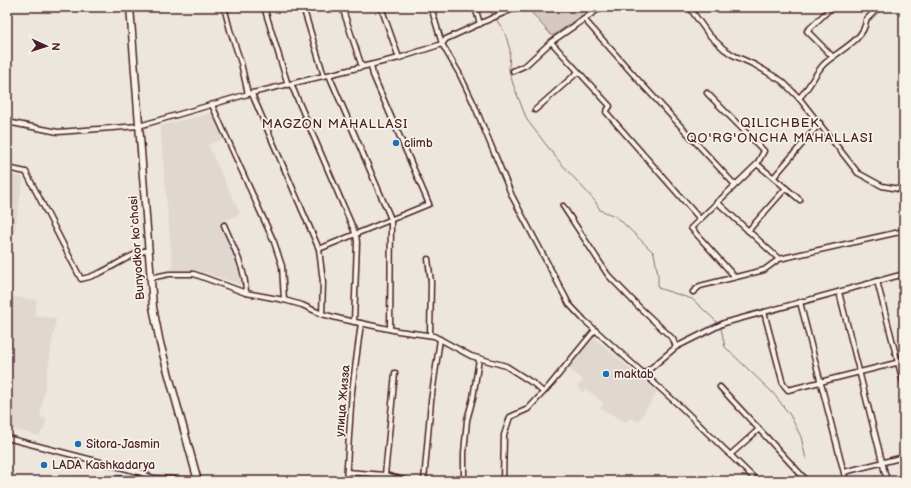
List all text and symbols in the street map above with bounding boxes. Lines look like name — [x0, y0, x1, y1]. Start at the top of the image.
north arrow — [26, 26, 66, 66]
text: N — [49, 42, 62, 51]
district label: QILICHBEK QO'RG'ONCHA MAHALLASI — [686, 115, 874, 146]
district label: MAGZON MAHALLASI — [262, 116, 408, 132]
place label: climb — [404, 136, 433, 151]
marker: climb — [391, 138, 401, 148]
street label: Bunyodkor koʻchasi — [126, 195, 148, 301]
street label: улица Жизза — [332, 364, 354, 438]
place label: maktab — [614, 367, 654, 382]
marker: maktab — [601, 369, 611, 379]
place label: Sitora-Jasmin — [86, 437, 160, 452]
marker: Sitora-Jasmin — [73, 439, 83, 449]
place label: LADA Kashkadarya — [52, 458, 155, 473]
marker: LADA Kashkadarya — [39, 460, 49, 470]

